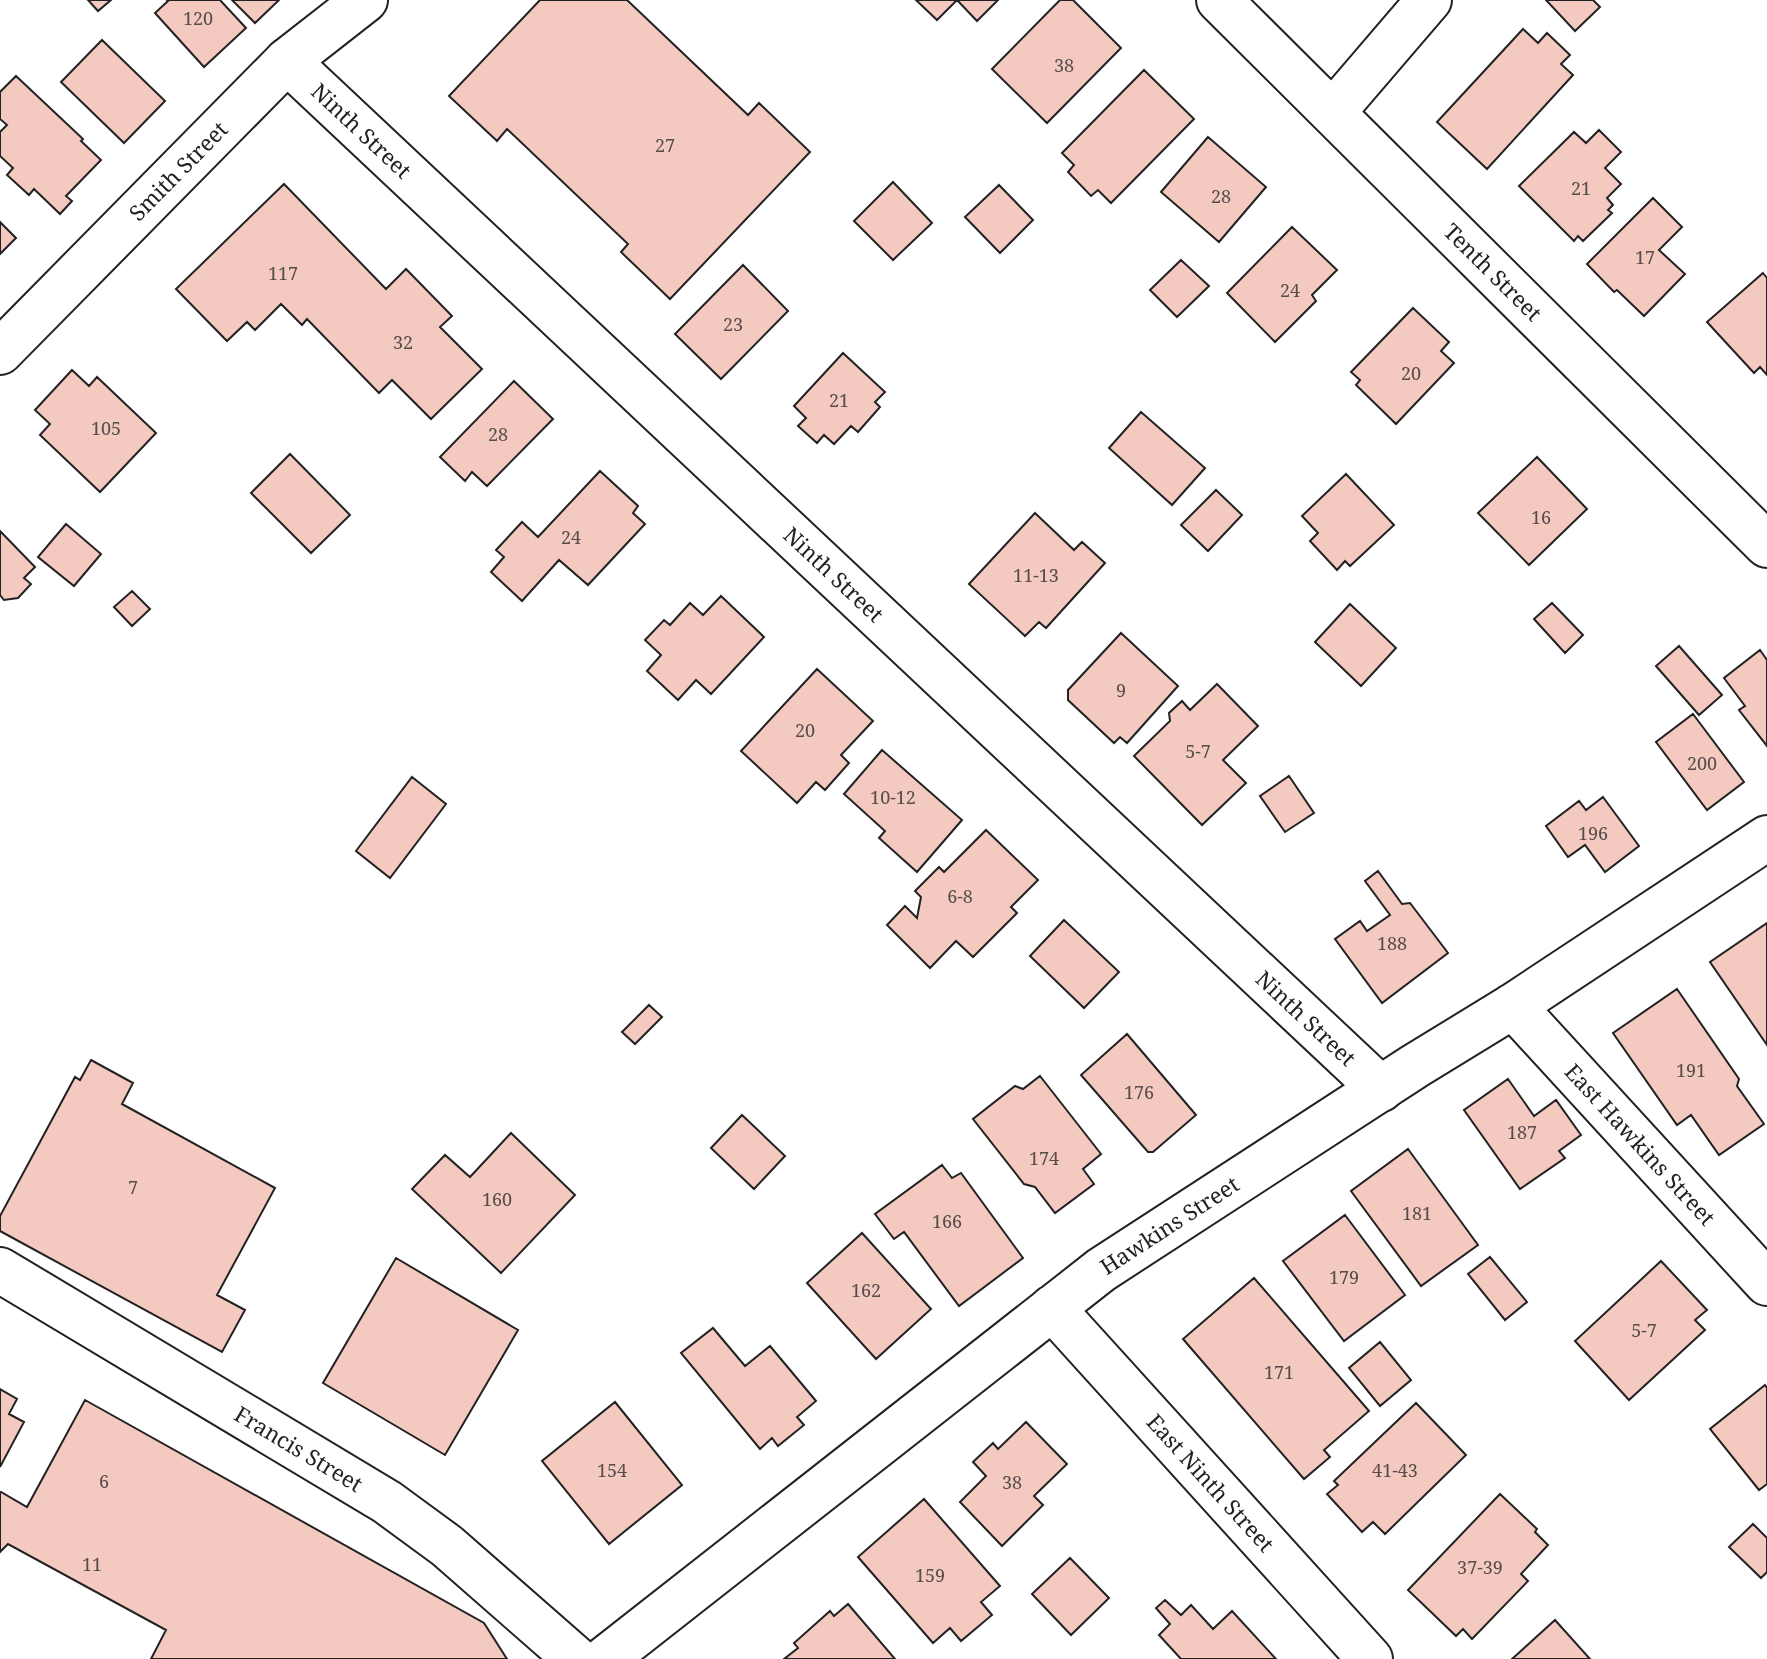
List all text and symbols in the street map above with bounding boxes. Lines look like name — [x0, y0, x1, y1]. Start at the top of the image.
house number: 120 — [183, 6, 213, 30]
house number: 38 — [1054, 53, 1074, 77]
street label: Ninth Street — [305, 76, 419, 185]
street label: Smith Street — [122, 114, 234, 227]
house number: 27 — [655, 133, 675, 157]
house number: 21 — [1571, 176, 1591, 200]
house number: 28 — [1211, 184, 1231, 208]
street label: Tenth Street — [1438, 216, 1549, 327]
house number: 17 — [1635, 245, 1655, 269]
house number: 117 — [268, 261, 298, 285]
house number: 24 — [1280, 278, 1300, 302]
house number: 23 — [723, 312, 743, 336]
house number: 32 — [393, 330, 413, 354]
house number: 20 — [1401, 361, 1421, 385]
house number: 21 — [829, 388, 849, 412]
house number: 105 — [91, 416, 121, 440]
house number: 28 — [488, 422, 508, 446]
house number: 16 — [1531, 505, 1551, 529]
street label: Ninth Street — [778, 519, 891, 628]
house number: 24 — [561, 525, 581, 549]
house number: 11-13 — [1013, 563, 1059, 587]
house number: 9 — [1116, 678, 1126, 702]
house number: 20 — [795, 718, 815, 742]
house number: 5-7 — [1185, 739, 1211, 763]
house number: 200 — [1687, 751, 1717, 775]
house number: 10-12 — [870, 785, 916, 809]
house number: 196 — [1578, 821, 1608, 845]
house number: 6-8 — [947, 884, 973, 908]
house number: 188 — [1377, 931, 1407, 955]
street label: Ninth Street — [1250, 963, 1363, 1072]
street label: East Hawkins Street — [1559, 1057, 1723, 1231]
house number: 191 — [1676, 1058, 1706, 1082]
house number: 176 — [1124, 1080, 1154, 1104]
house number: 187 — [1507, 1120, 1537, 1144]
house number: 174 — [1029, 1146, 1059, 1170]
street label: Hawkins Street — [1094, 1168, 1244, 1281]
house number: 7 — [128, 1175, 138, 1199]
house number: 160 — [482, 1187, 512, 1211]
house number: 181 — [1402, 1201, 1432, 1225]
house number: 166 — [932, 1209, 962, 1233]
house number: 179 — [1329, 1265, 1359, 1289]
house number: 162 — [851, 1278, 881, 1302]
house number: 5-7 — [1631, 1318, 1657, 1342]
house number: 171 — [1264, 1360, 1294, 1384]
street label: Francis Street — [229, 1398, 369, 1498]
street label: East Ninth Street — [1141, 1407, 1282, 1558]
house number: 154 — [597, 1458, 627, 1482]
house number: 41-43 — [1372, 1458, 1418, 1482]
house number: 6 — [99, 1469, 109, 1493]
house number: 38 — [1002, 1470, 1022, 1494]
house number: 11 — [82, 1552, 102, 1576]
house number: 37-39 — [1457, 1555, 1503, 1579]
house number: 159 — [915, 1563, 945, 1587]

